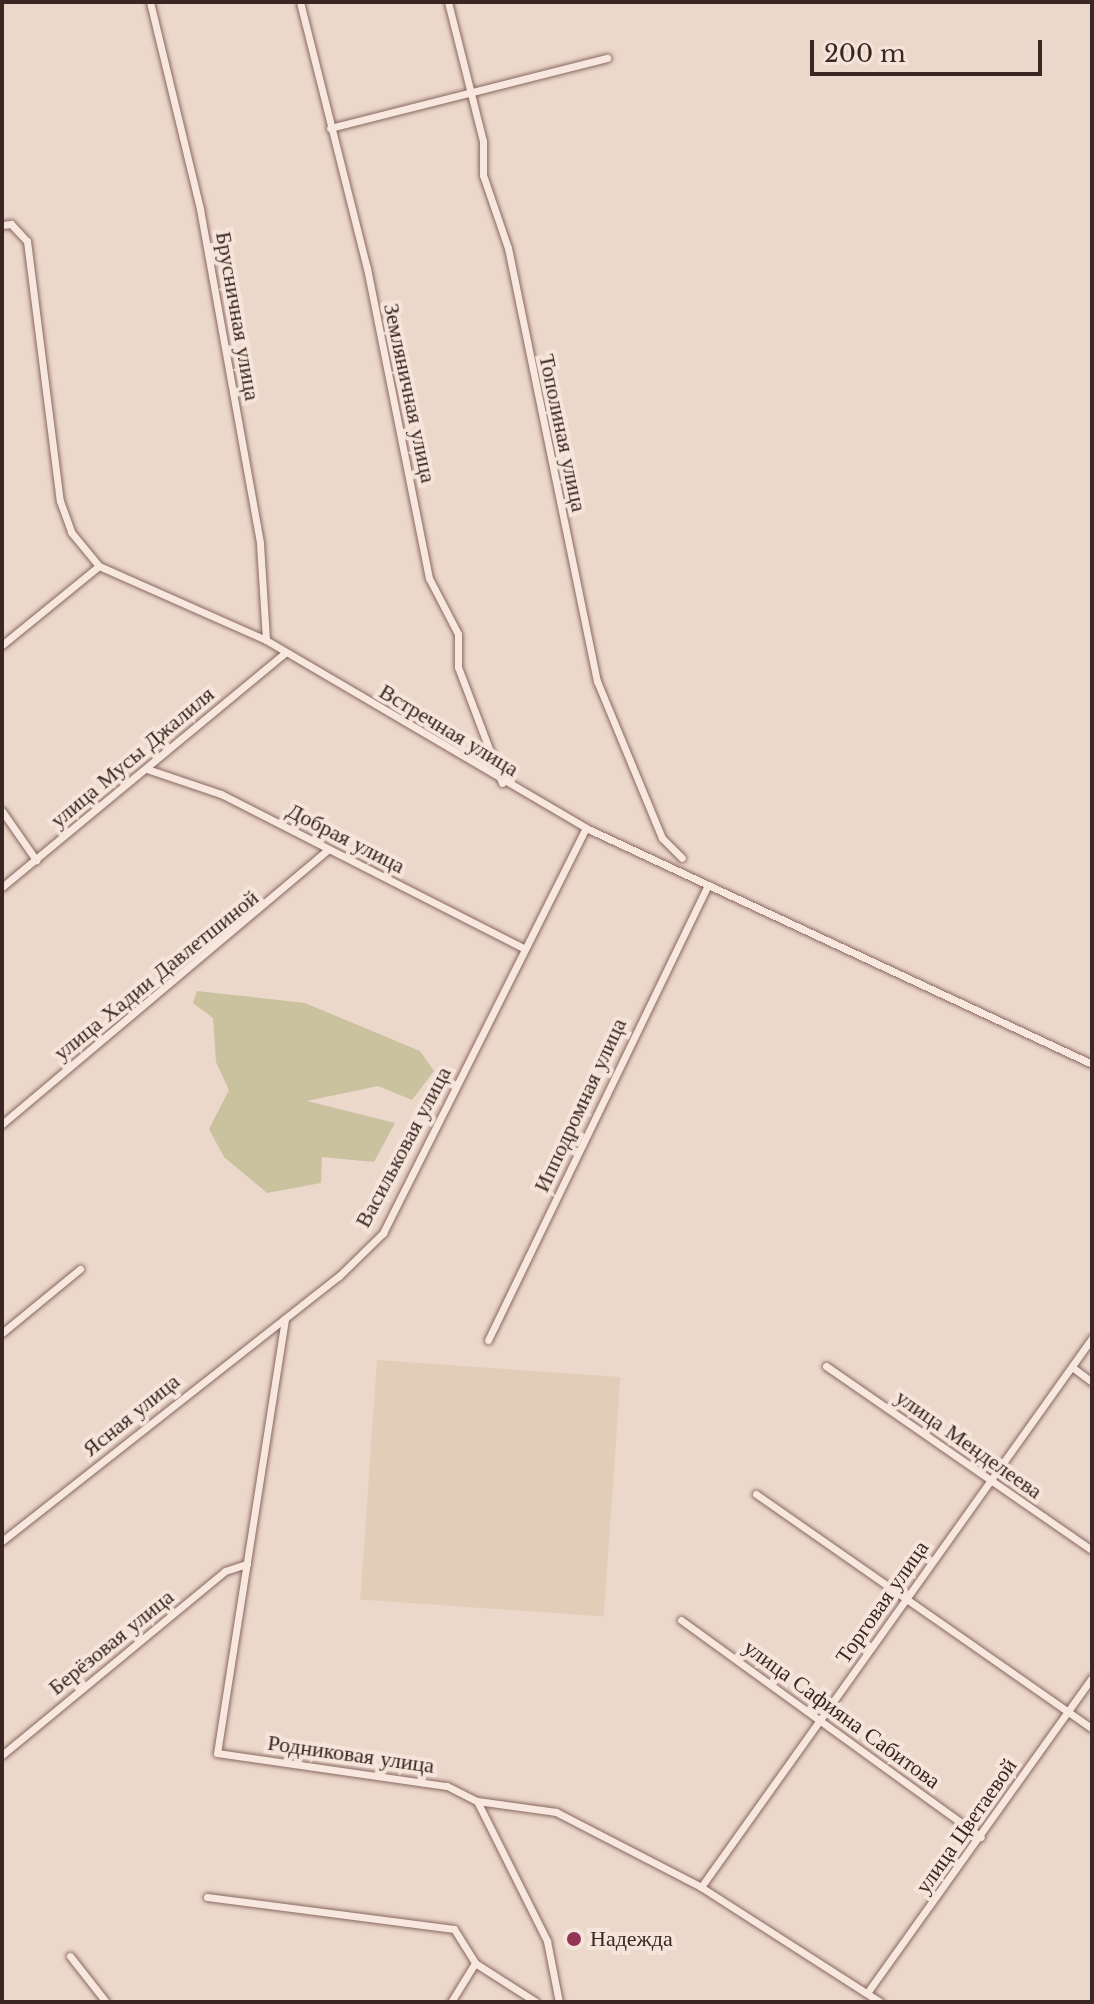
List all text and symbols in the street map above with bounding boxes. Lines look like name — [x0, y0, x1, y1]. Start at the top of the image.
scale bar — [814, 24, 1046, 74]
text: 200 m — [824, 39, 906, 68]
street label: Брусничная улица — [210, 230, 266, 402]
street label: Земляничная улица — [378, 301, 442, 485]
street label: Тополиная улица — [533, 352, 593, 514]
street label: Встречная улица — [375, 678, 523, 782]
street label: улица Мусы Джалиля — [45, 681, 219, 833]
street label: Добрая улица — [283, 797, 409, 879]
street label: улица Хадии Давлетшиной — [48, 884, 264, 1066]
street label: Ипподромная улица — [528, 1014, 632, 1196]
street label: Васильковая улица — [350, 1062, 456, 1232]
street label: Ясная улица — [77, 1368, 185, 1462]
street label: улица Менделеева — [891, 1384, 1047, 1504]
street label: Торговая улица — [830, 1535, 934, 1669]
street label: Берёзовая улица — [43, 1583, 179, 1701]
street label: улица Сафияна Сабитова — [739, 1634, 945, 1794]
street label: Родниковая улица — [266, 1729, 436, 1779]
street label: улица Цветаевой — [910, 1753, 1022, 1899]
place label: Надежда — [590, 1926, 673, 1952]
marker: Надежда — [565, 1930, 583, 1948]

